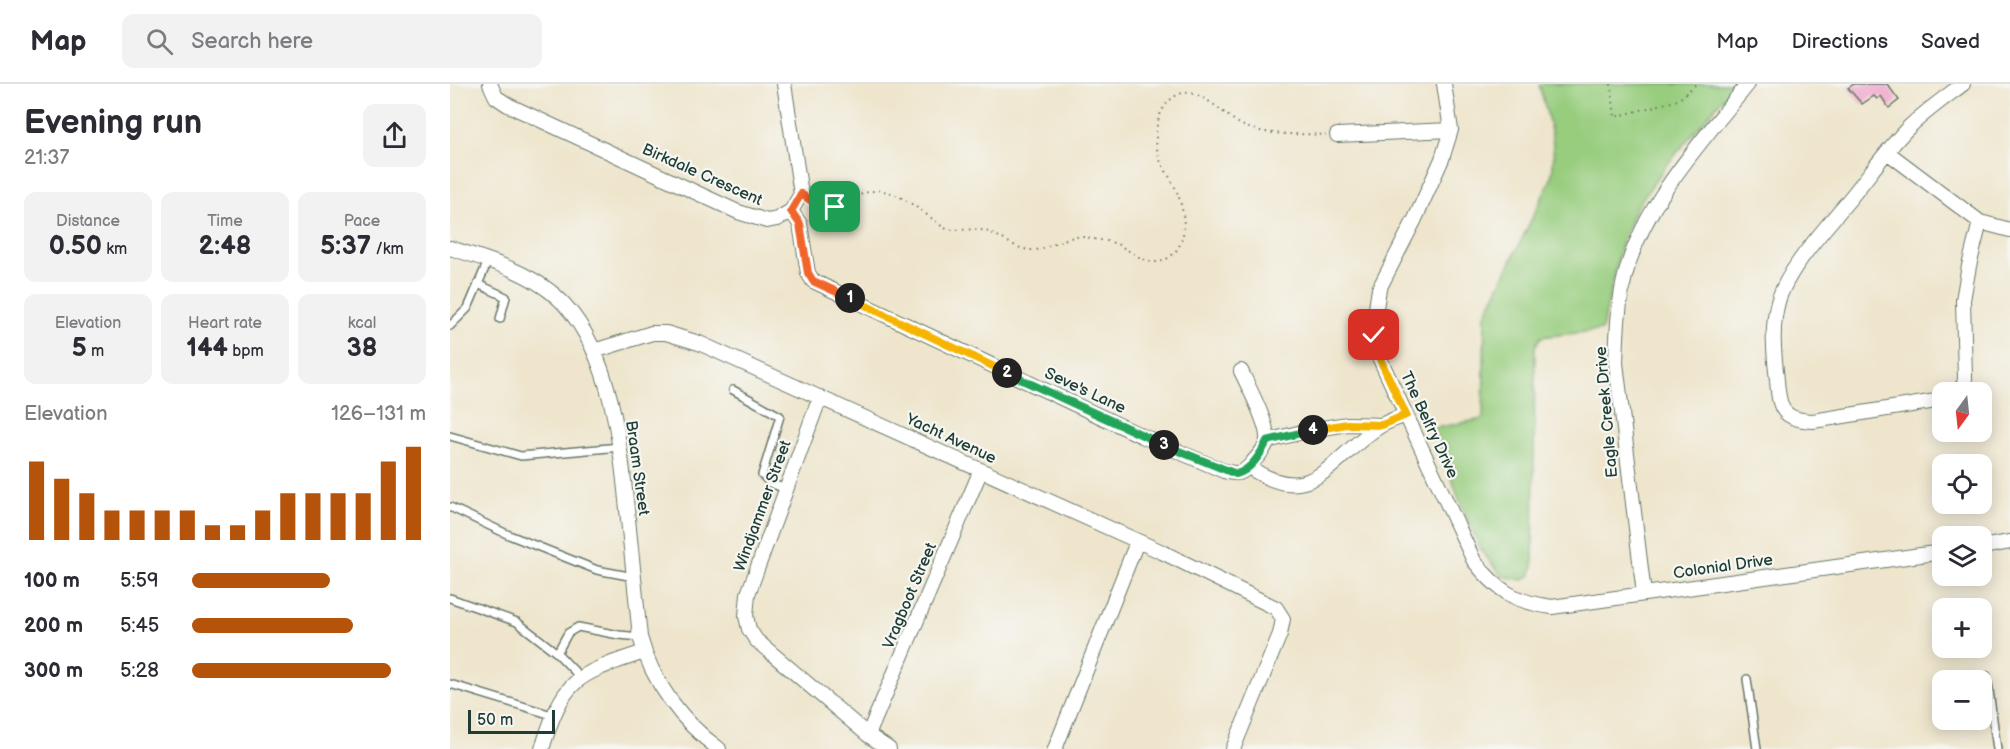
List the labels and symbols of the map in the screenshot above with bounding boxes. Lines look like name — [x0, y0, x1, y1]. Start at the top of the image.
street label: Birkdale Crescent — [639, 140, 765, 210]
pin — [809, 181, 860, 232]
pin: 1 — [835, 283, 865, 313]
pin — [1348, 309, 1399, 360]
street label: Eagle Creek Drive — [1592, 345, 1622, 478]
pin: 2 — [992, 358, 1022, 388]
street label: Seve's Lane — [1042, 364, 1129, 418]
street label: The Belfry Drive — [1396, 369, 1462, 482]
north arrow — [1932, 382, 1992, 442]
street label: Yacht Avenue — [902, 409, 1000, 468]
pin: 4 — [1298, 415, 1328, 445]
street label: Braam Street — [621, 419, 653, 517]
pin: 3 — [1149, 430, 1179, 460]
street label: Windjammer Street — [730, 438, 796, 574]
street label: Vragboot Street — [879, 540, 941, 652]
street label: Colonial Drive — [1672, 551, 1775, 583]
scale bar — [468, 707, 555, 734]

